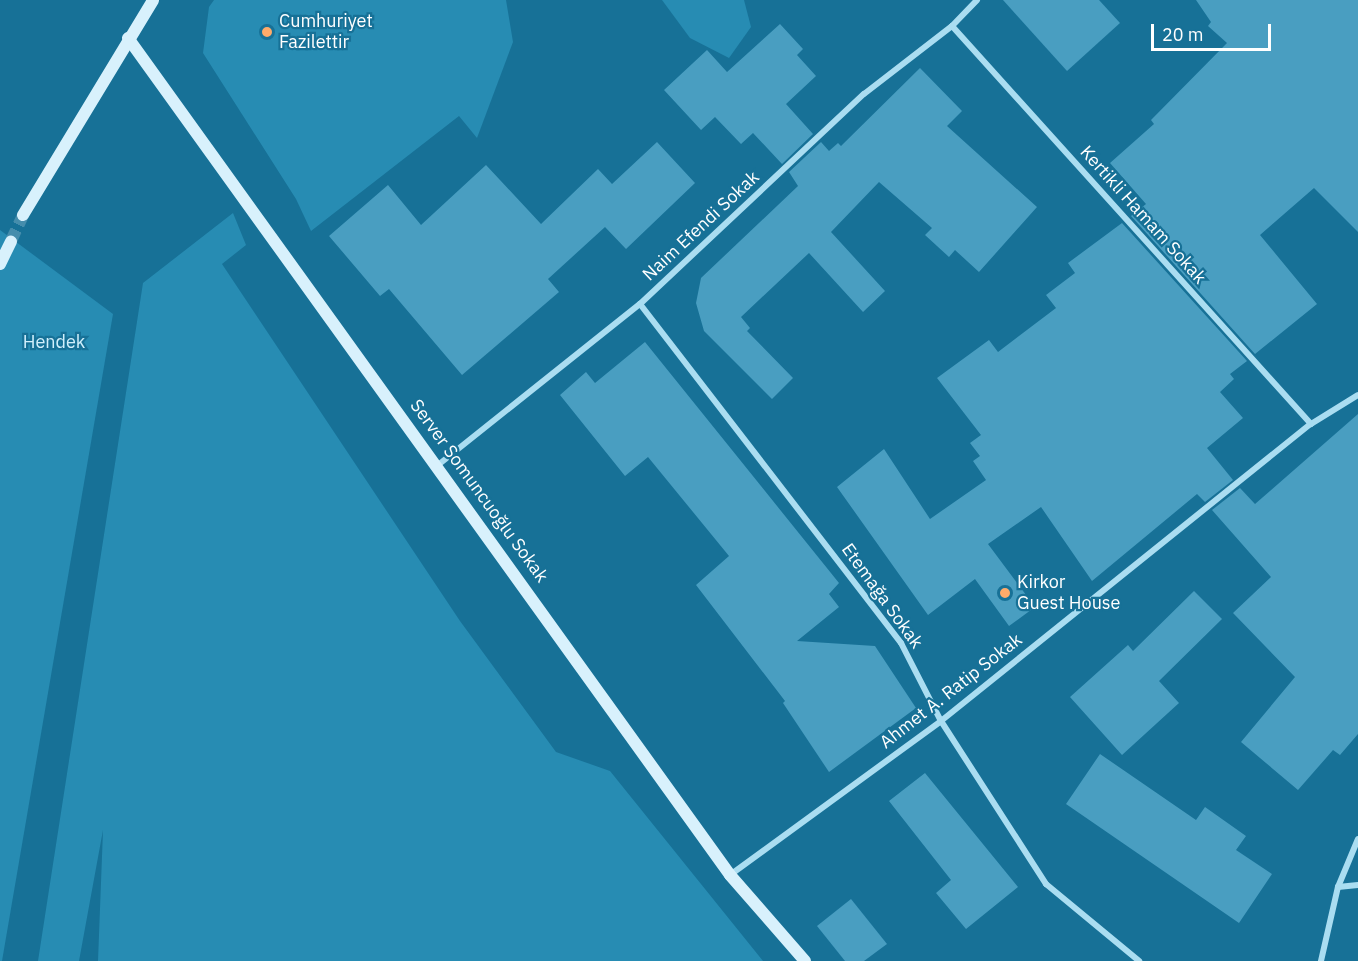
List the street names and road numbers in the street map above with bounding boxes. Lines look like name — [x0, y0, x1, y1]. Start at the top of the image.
street label: Kertikli Hamam Sokak — [1075, 142, 1211, 288]
street label: Naim Efendi Sokak — [638, 166, 764, 286]
street label: Server Somuncuoğlu Sokak — [405, 395, 553, 587]
street label: Etemağa Sokak — [837, 539, 927, 653]
street label: Ahmet A. Ratip Sokak — [876, 629, 1026, 753]

